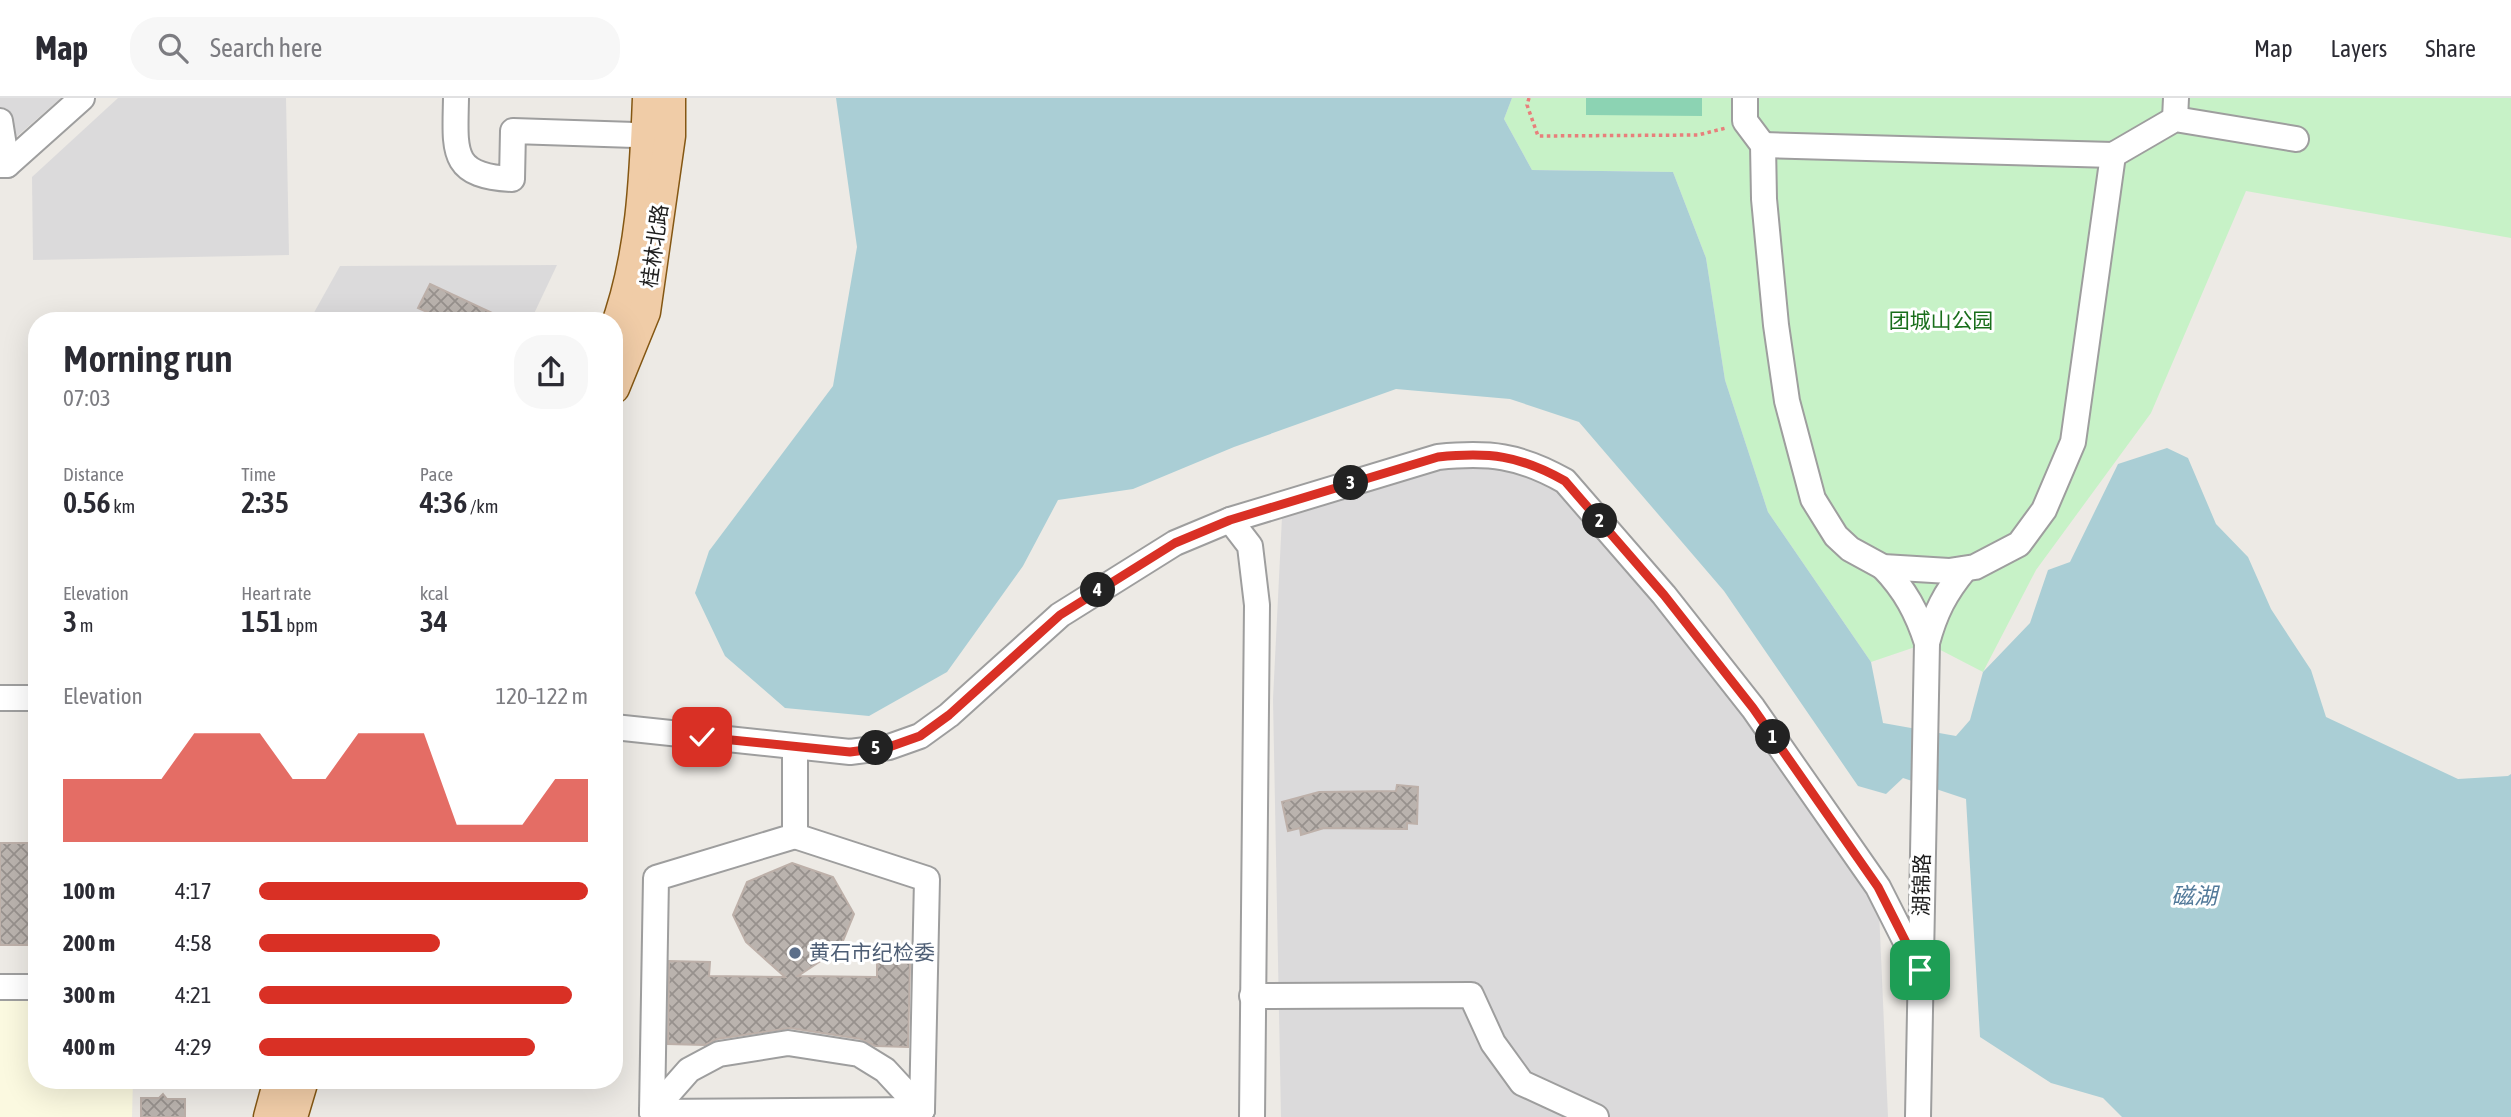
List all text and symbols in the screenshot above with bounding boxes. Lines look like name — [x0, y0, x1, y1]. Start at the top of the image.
search box — [130, 17, 620, 80]
text: Map — [35, 29, 88, 67]
icon: search — [154, 29, 192, 67]
text: Search here — [210, 33, 322, 63]
text: Map — [2254, 35, 2293, 62]
text: Layers — [2331, 35, 2387, 62]
text: Share — [2425, 35, 2476, 62]
street label: 桂林北路 — [636, 203, 672, 289]
park label: 团城山公园 — [1889, 308, 1994, 332]
button: share — [514, 335, 588, 409]
text: Morning run — [63, 337, 233, 380]
text: 07:03 — [63, 385, 111, 411]
text: Distance — [63, 463, 124, 485]
text: Time — [241, 463, 276, 485]
text: Pace — [420, 463, 453, 485]
pin: 3 — [1334, 466, 1368, 500]
text: 3 — [1346, 471, 1355, 493]
text: 0.56 — [63, 485, 111, 519]
text: 2:35 — [241, 485, 289, 519]
text: 4:36 — [420, 485, 467, 519]
text: km — [111, 495, 135, 517]
text: /km — [467, 495, 498, 517]
pin: 2 — [1582, 504, 1618, 538]
text: 2 — [1595, 509, 1604, 531]
pin: 4 — [1080, 573, 1116, 608]
text: 4 — [1093, 578, 1102, 600]
text: Elevation — [63, 582, 129, 604]
text: Heart rate — [241, 582, 311, 604]
text: kcal — [420, 582, 449, 604]
text: 3 — [63, 604, 77, 638]
text: 151 — [241, 604, 284, 638]
text: 34 — [420, 604, 448, 638]
text: m — [77, 614, 93, 636]
text: bpm — [284, 614, 318, 636]
text: Elevation — [63, 683, 143, 709]
text: 120–122 m — [495, 683, 588, 709]
pin — [672, 707, 732, 767]
icon: check — [683, 718, 721, 756]
pin: 1 — [1756, 720, 1790, 754]
text: 1 — [1768, 725, 1777, 747]
pin: 5 — [858, 730, 894, 766]
text: 5 — [871, 736, 880, 758]
street label: 湖锦路 — [1908, 853, 1934, 917]
text: 100 m — [63, 878, 115, 904]
text: 4:17 — [175, 878, 212, 904]
water label: 磁湖 — [2171, 883, 2220, 909]
text: 200 m — [63, 930, 115, 956]
text: 4:58 — [175, 930, 212, 956]
place label: 黄石市纪检委 — [809, 940, 935, 964]
pin — [1890, 940, 1950, 1000]
marker: 黄石市纪检委 — [787, 945, 803, 961]
icon: arrive — [1901, 951, 1939, 989]
text: 300 m — [63, 982, 115, 1008]
text: 4:21 — [175, 982, 212, 1008]
text: 400 m — [63, 1034, 115, 1060]
text: 4:29 — [175, 1034, 212, 1060]

